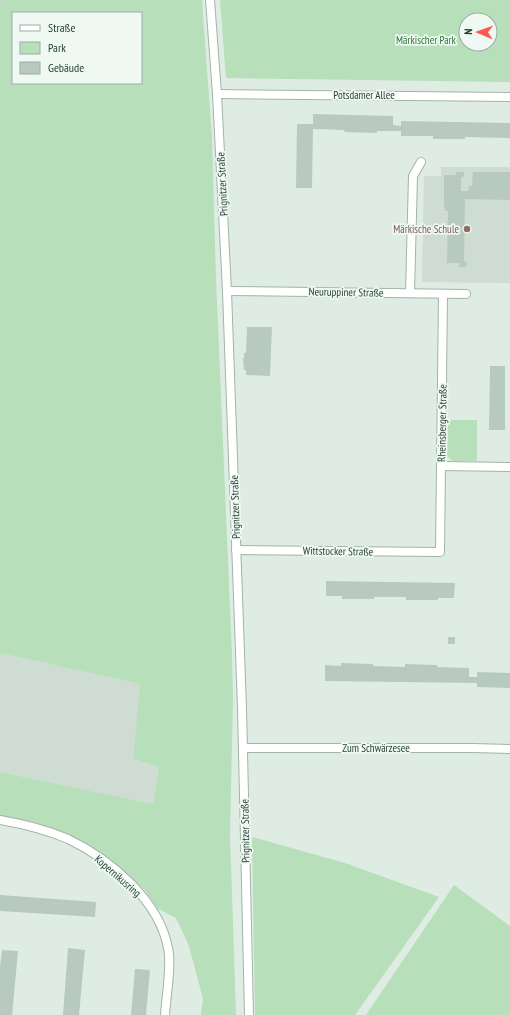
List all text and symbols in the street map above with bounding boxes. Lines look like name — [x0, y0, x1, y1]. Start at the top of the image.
legend — [12, 12, 142, 84]
north arrow — [458, 12, 498, 52]
text: Straße — [48, 20, 75, 35]
text: N — [461, 28, 475, 35]
park label: Märkischer Park — [396, 33, 457, 47]
text: Park — [48, 40, 66, 55]
text: Gebäude — [48, 60, 84, 75]
street label: Potsdamer Allee — [333, 88, 395, 102]
street label: Prignitzer Straße — [213, 151, 231, 216]
place label: Märkische Schule — [393, 222, 459, 236]
marker: Märkische Schule — [462, 224, 472, 234]
street label: Neuruppiner Straße — [309, 284, 384, 300]
street label: Rheinsberger Straße — [434, 384, 450, 462]
street label: Prignitzer Straße — [227, 474, 243, 539]
street label: Wittstocker Straße — [303, 543, 374, 559]
street label: Zum Schwärzesee — [342, 741, 410, 755]
street label: Prignitzer Straße — [237, 799, 253, 863]
street label: Kopernikusring — [92, 852, 144, 900]

